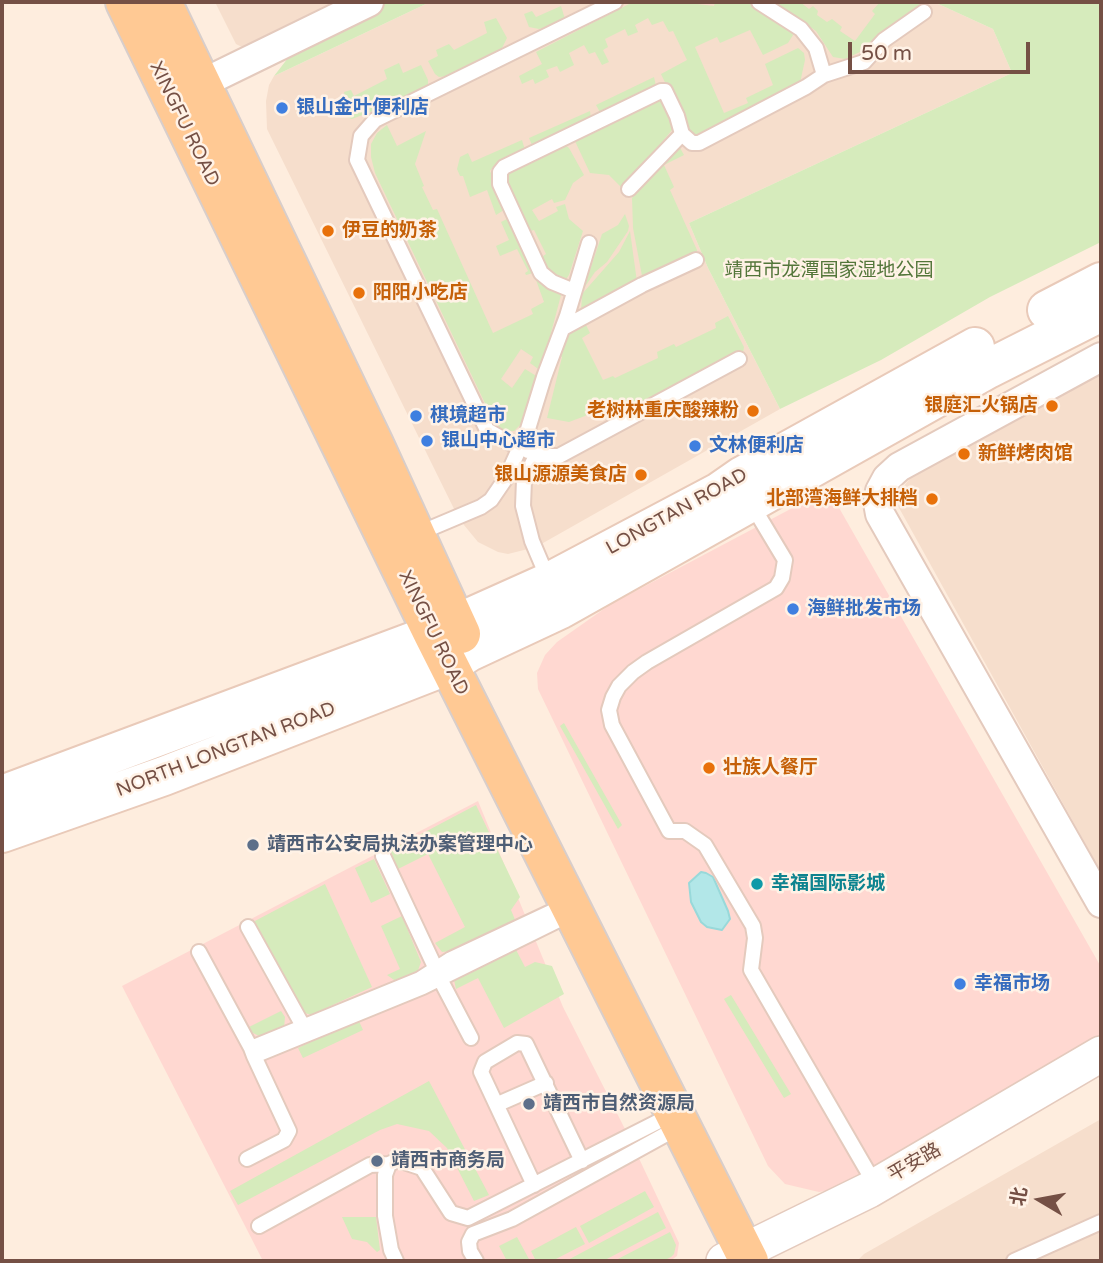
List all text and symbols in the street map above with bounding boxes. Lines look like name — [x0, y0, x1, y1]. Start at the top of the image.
scale bar — [851, 28, 1033, 72]
text: 50 m — [861, 41, 912, 66]
street label: XINGFU ROAD — [144, 58, 224, 190]
place label: 银山金叶便利店 — [296, 97, 429, 119]
marker: 银山金叶便利店 — [274, 100, 290, 116]
place label: 伊豆的奶茶 — [342, 220, 437, 242]
marker: 伊豆的奶茶 — [320, 223, 336, 239]
park label: 靖西市龙潭国家湿地公园 — [725, 260, 933, 282]
place label: 阳阳小吃店 — [373, 282, 468, 304]
marker: 阳阳小吃店 — [351, 285, 367, 301]
place label: 银庭汇火锅店 — [924, 395, 1038, 417]
marker: 银庭汇火锅店 — [1044, 398, 1060, 414]
place label: 老树林重庆酸辣粉 — [587, 400, 739, 422]
marker: 老树林重庆酸辣粉 — [745, 403, 761, 419]
place label: 棋境超市 — [430, 405, 506, 427]
marker: 棋境超市 — [408, 408, 424, 424]
place label: 银山中心超市 — [441, 430, 555, 452]
marker: 银山中心超市 — [419, 433, 435, 449]
place label: 文林便利店 — [709, 435, 804, 457]
marker: 文林便利店 — [687, 438, 703, 454]
place label: 新鲜烤肉馆 — [978, 443, 1073, 465]
marker: 新鲜烤肉馆 — [956, 446, 972, 462]
place label: 银山源源美食店 — [494, 464, 627, 486]
street label: LONGTAN ROAD — [602, 464, 752, 560]
marker: 银山源源美食店 — [633, 467, 649, 483]
place label: 北部湾海鲜大排档 — [766, 488, 918, 510]
marker: 北部湾海鲜大排档 — [924, 491, 940, 507]
street label: XINGFU ROAD — [393, 567, 473, 699]
place label: 海鲜批发市场 — [807, 598, 921, 620]
marker: 海鲜批发市场 — [785, 601, 801, 617]
street label: NORTH LONGTAN ROAD — [113, 698, 339, 802]
place label: 壮族人餐厅 — [723, 757, 818, 779]
marker: 壮族人餐厅 — [701, 760, 717, 776]
place label: 靖西市公安局执法办案管理中心 — [267, 834, 533, 856]
marker: 靖西市公安局执法办案管理中心 — [245, 837, 261, 853]
place label: 幸福国际影城 — [771, 873, 885, 895]
marker: 幸福国际影城 — [749, 876, 765, 892]
place label: 幸福市场 — [974, 973, 1050, 995]
marker: 幸福市场 — [952, 976, 968, 992]
place label: 靖西市自然资源局 — [543, 1093, 695, 1115]
marker: 靖西市自然资源局 — [521, 1096, 537, 1112]
street label: 平安路 — [885, 1139, 945, 1187]
place label: 靖西市商务局 — [391, 1150, 505, 1172]
marker: 靖西市商务局 — [369, 1153, 385, 1169]
north arrow — [1005, 1165, 1075, 1235]
text: 北 — [1007, 1185, 1032, 1208]

